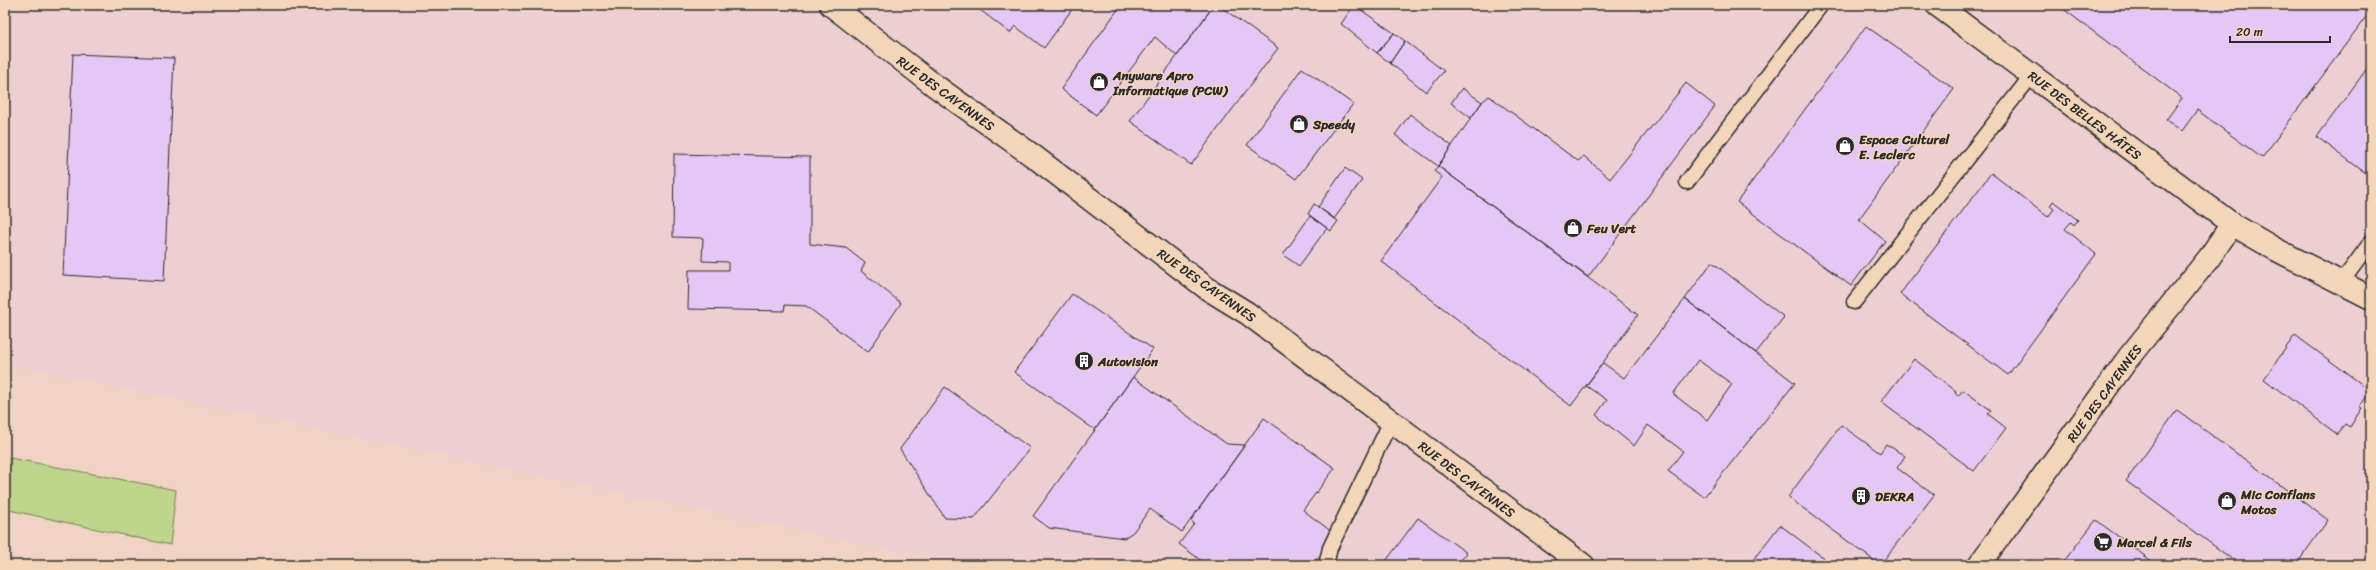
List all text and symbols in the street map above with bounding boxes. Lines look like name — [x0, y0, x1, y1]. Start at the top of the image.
scale bar — [2230, 18, 2330, 44]
text: 20 m — [2236, 21, 2263, 43]
street label: RUE DES CAYENNES — [892, 50, 1000, 137]
place label: Anyware Apro Informatique (PCW) — [1112, 64, 1229, 102]
street label: RUE DES BELLES HÂTES — [2023, 65, 2147, 166]
shop icon: Anyware Apro Informatique (PCW) — [1088, 71, 1110, 93]
shop icon: Speedy — [1288, 113, 1310, 135]
place label: Speedy — [1312, 113, 1355, 136]
place label: Espace Culturel E. Leclerc — [1859, 128, 1951, 166]
shop icon: Espace Culturel E. Leclerc — [1834, 135, 1856, 157]
shop icon: Feu Vert — [1562, 217, 1584, 239]
place label: Feu Vert — [1586, 217, 1636, 240]
street label: RUE DES CAYENNES — [1152, 242, 1261, 328]
street label: RUE DES CAYENNES — [2061, 339, 2148, 447]
building icon: Autovision — [1073, 350, 1095, 372]
place label: Autovision — [1097, 350, 1159, 373]
street label: RUE DES CAYENNES — [1413, 435, 1520, 524]
place label: Mic Conflans Motos — [2240, 483, 2316, 521]
building icon: DEKRA — [1850, 485, 1872, 507]
place label: DEKRA — [1875, 485, 1914, 508]
shop icon: Mic Conflans Motos — [2216, 490, 2238, 512]
supermarket icon: Marcel & Fils — [2092, 531, 2114, 553]
place label: Marcel & Fils — [2116, 531, 2193, 554]

